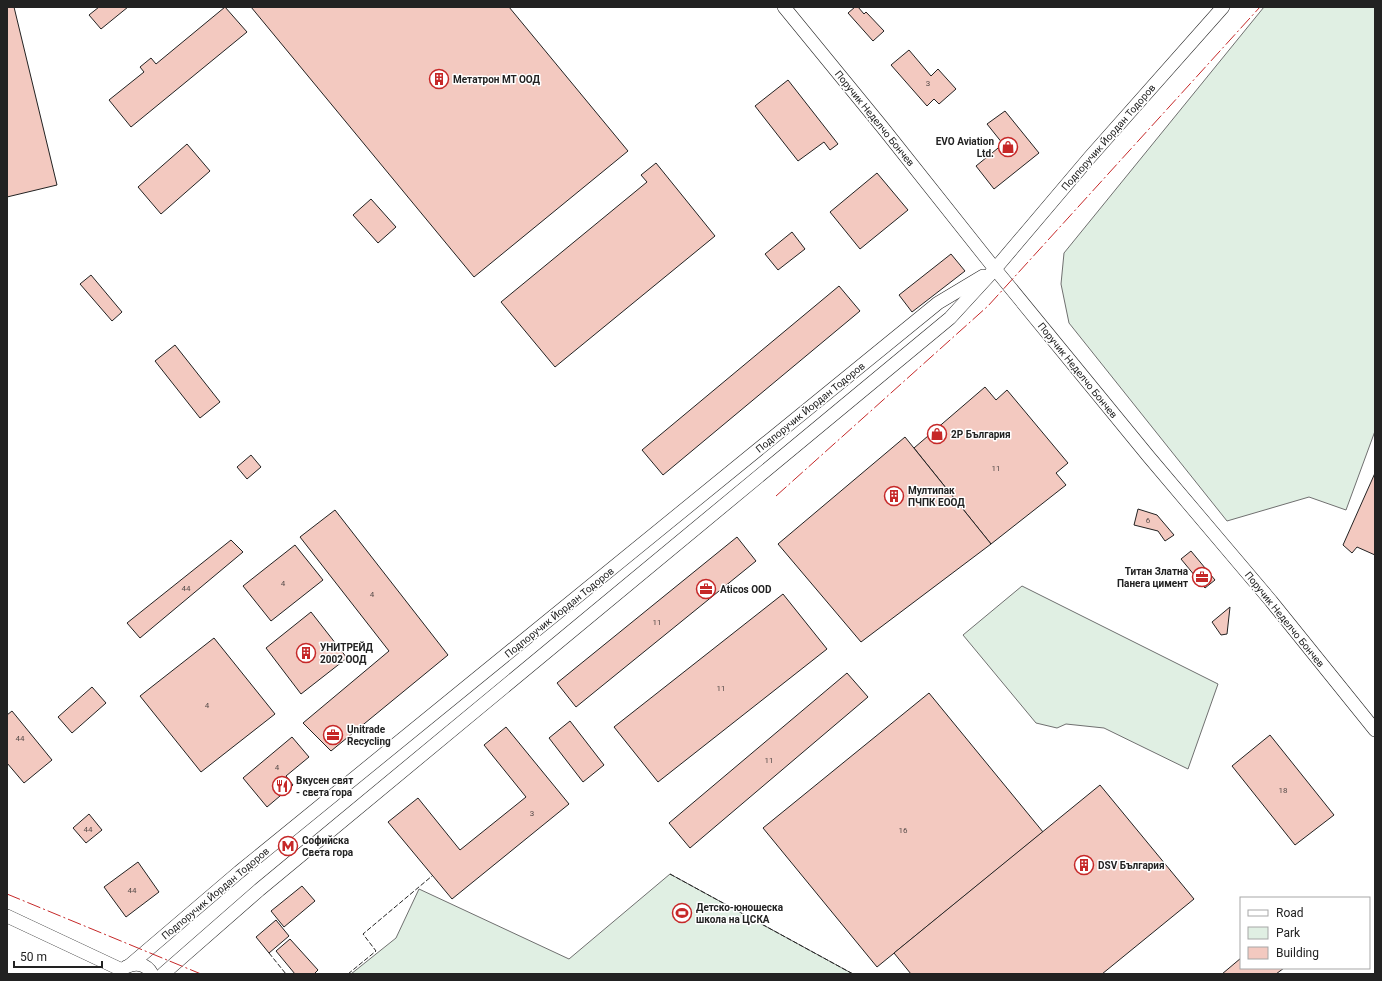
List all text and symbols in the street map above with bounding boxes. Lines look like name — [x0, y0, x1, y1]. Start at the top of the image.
building icon: Метатрон МТ ООД — [428, 68, 450, 90]
street label: Поручик Неделчо Бончев — [833, 68, 917, 168]
place label: Метатрон МТ ООД — [453, 74, 541, 85]
house number: 3 — [926, 79, 930, 88]
street label: Подпоручик Йордан Тодоров — [1059, 81, 1158, 193]
place label: EVO Aviation Ltd. — [936, 136, 994, 159]
shop icon: EVO Aviation Ltd. — [997, 136, 1019, 158]
street label: Поручик Неделчо Бончев — [1036, 320, 1120, 420]
street label: Подпоручик Йордан Тодоров — [753, 359, 867, 455]
shop icon: 2Р България — [926, 423, 948, 445]
place label: 2Р България — [951, 429, 1011, 440]
house number: 11 — [992, 464, 1001, 473]
building icon: Мултипак ПЧПК ЕООД — [883, 485, 905, 507]
place label: Мултипак ПЧПК ЕООД — [908, 485, 965, 508]
house number: 6 — [1146, 516, 1151, 525]
street label: Подпоручик Йордан Тодоров — [502, 564, 616, 660]
place label: Титан Златна Панега цимент — [1117, 566, 1189, 589]
office icon: Титан Златна Панега цимент — [1191, 566, 1213, 588]
street label: Поручик Неделчо Бончев — [1243, 569, 1327, 669]
office icon: Aticos OOD — [695, 578, 717, 600]
house number: 4 — [281, 579, 286, 588]
house number: 44 — [182, 584, 191, 593]
place label: Aticos OOD — [720, 584, 772, 595]
house number: 4 — [370, 590, 375, 599]
house number: 11 — [653, 618, 662, 627]
place label: УНИТРЕЙД 2002 ООД — [320, 641, 373, 665]
building icon: УНИТРЕЙД 2002 ООД — [295, 642, 317, 664]
house number: 11 — [717, 684, 726, 693]
house number: 4 — [205, 701, 210, 710]
office icon: Unitrade Recycling — [322, 724, 344, 746]
place label: Unitrade Recycling — [347, 724, 391, 747]
house number: 44 — [16, 734, 25, 743]
house number: 11 — [765, 756, 774, 765]
house number: 4 — [275, 763, 280, 772]
restaurant icon: Вкусен свят - света гора — [271, 775, 293, 797]
place label: Вкусен свят - света гора — [296, 775, 353, 798]
house number: 18 — [1279, 786, 1288, 795]
house number: 3 — [530, 809, 534, 818]
house number: 44 — [84, 825, 93, 834]
house number: 16 — [899, 826, 908, 835]
metro station icon: Софийска Света гора — [277, 835, 299, 857]
place label: Софийска Света гора — [302, 835, 354, 858]
street label: Подпоручик Йордан Тодоров — [159, 844, 272, 942]
building icon: DSV България — [1073, 854, 1095, 876]
place label: DSV България — [1098, 860, 1165, 871]
house number: 44 — [128, 886, 137, 895]
legend — [1240, 897, 1370, 969]
sports icon: Детско-юношеска школа на ЦСКА — [671, 902, 693, 924]
place label: Детско-юношеска школа на ЦСКА — [696, 902, 784, 925]
text: Road — [1276, 906, 1304, 920]
text: Park — [1276, 926, 1301, 940]
scale bar — [14, 943, 102, 969]
text: Building — [1276, 946, 1319, 960]
text: 50 m — [20, 950, 47, 964]

